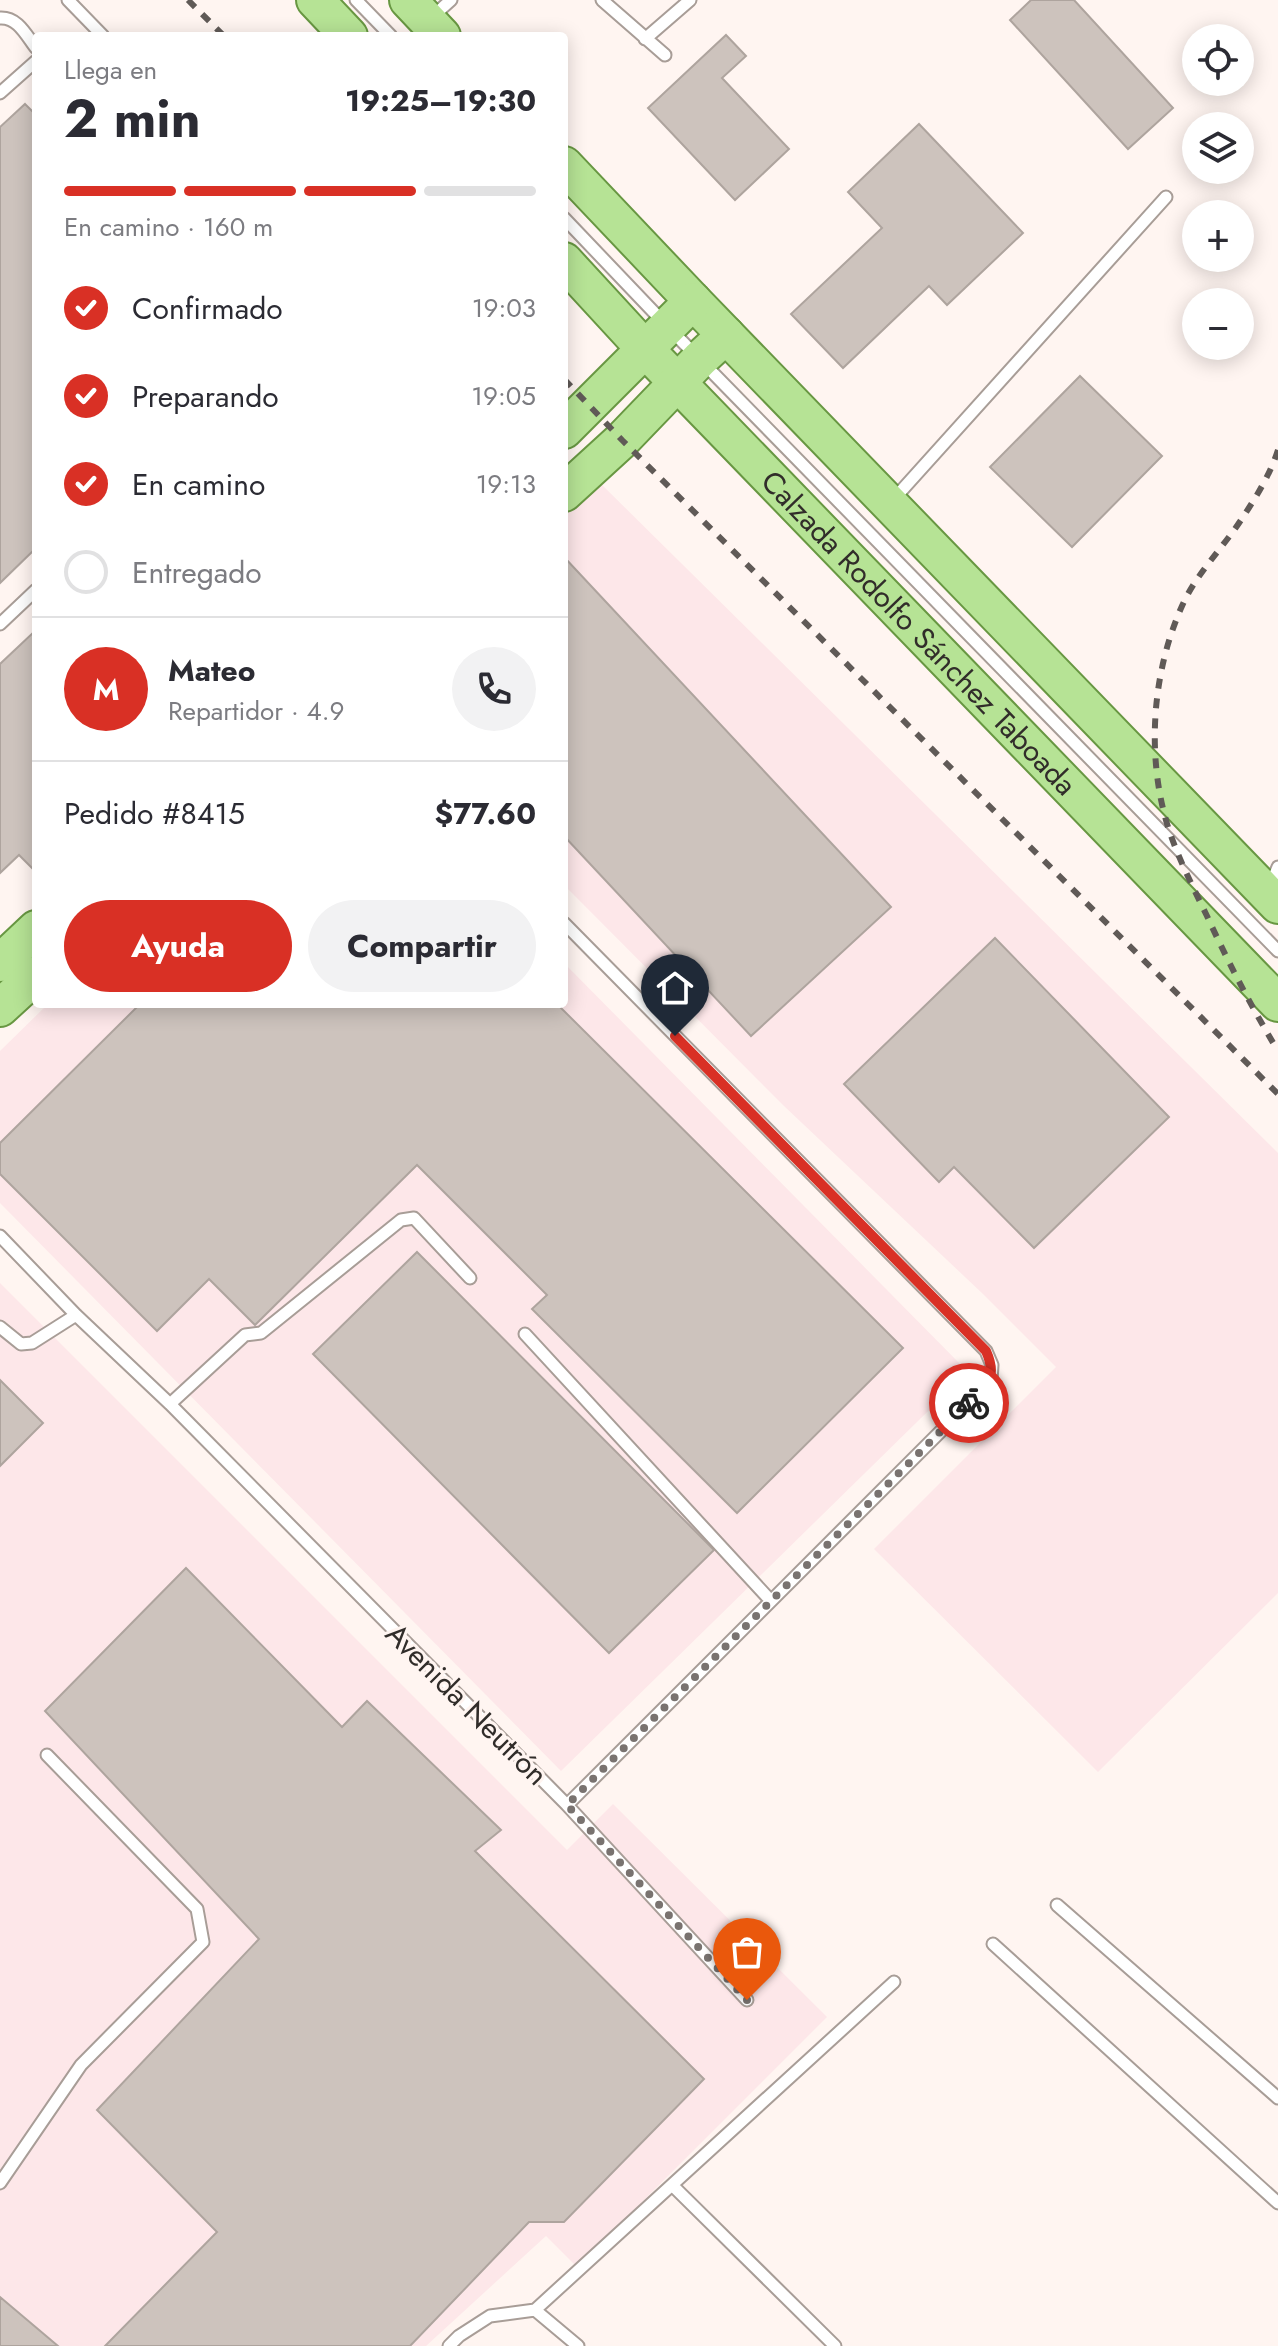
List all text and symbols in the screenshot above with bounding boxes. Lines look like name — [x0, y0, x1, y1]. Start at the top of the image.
map controls — [1182, 24, 1254, 360]
button: locate — [1182, 24, 1254, 96]
text: Llega en — [64, 51, 157, 89]
text: 19:25–19:30 — [345, 79, 536, 122]
text: 2 min — [64, 81, 201, 157]
button: layers — [1182, 112, 1254, 184]
button: + — [1182, 200, 1254, 272]
text: En camino · 160 m — [64, 208, 273, 246]
icon: check — [64, 286, 108, 330]
text: Confirmado — [132, 287, 283, 330]
button: − — [1182, 288, 1254, 360]
text: 19:03 — [472, 289, 536, 327]
icon: check — [64, 374, 108, 418]
text: Preparando — [132, 375, 279, 418]
text: 19:05 — [471, 377, 536, 415]
street label: Calzada Rodolfo Sánchez Taboada — [752, 460, 1087, 805]
icon: check — [64, 462, 108, 506]
text: En camino — [132, 463, 265, 506]
text: 19:13 — [476, 465, 536, 503]
text: Entregado — [132, 551, 262, 594]
button: phone — [452, 647, 536, 731]
text: Mateo — [168, 649, 255, 692]
text: M — [93, 668, 119, 711]
text: Repartidor · 4.9 — [168, 692, 344, 730]
text: Pedido #8415 — [64, 792, 245, 835]
text: $77.60 — [435, 792, 536, 835]
button: Ayuda — [64, 900, 292, 992]
button: Compartir — [308, 900, 536, 992]
pin — [641, 954, 709, 1036]
icon: home — [653, 966, 697, 1010]
courier — [929, 1363, 1009, 1443]
icon: bike — [947, 1381, 991, 1425]
street label: Avenida Neutrón — [376, 1613, 558, 1795]
pin — [713, 1918, 781, 2000]
icon: bag — [725, 1930, 769, 1974]

